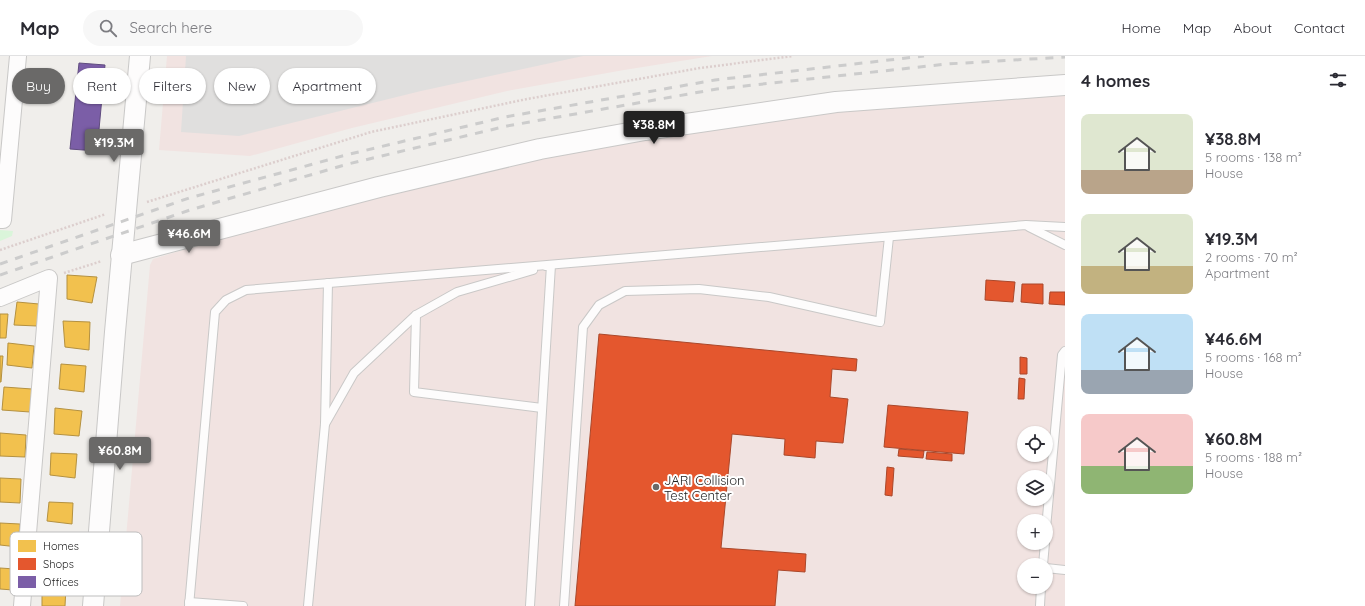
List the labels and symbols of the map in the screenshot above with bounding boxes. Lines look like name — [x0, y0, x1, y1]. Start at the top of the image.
pin: ¥38.8M — [621, 111, 687, 145]
pin: ¥19.3M — [81, 129, 147, 163]
pin: ¥46.6M — [156, 220, 222, 254]
pin: ¥60.8M — [87, 437, 153, 471]
place label: JARI Collision Test Center — [664, 472, 745, 503]
marker: JARI Collision Test Center — [651, 482, 661, 492]
legend — [10, 532, 142, 596]
text: Homes — [43, 539, 79, 553]
text: Shops — [43, 557, 74, 571]
text: Offices — [43, 575, 79, 589]

